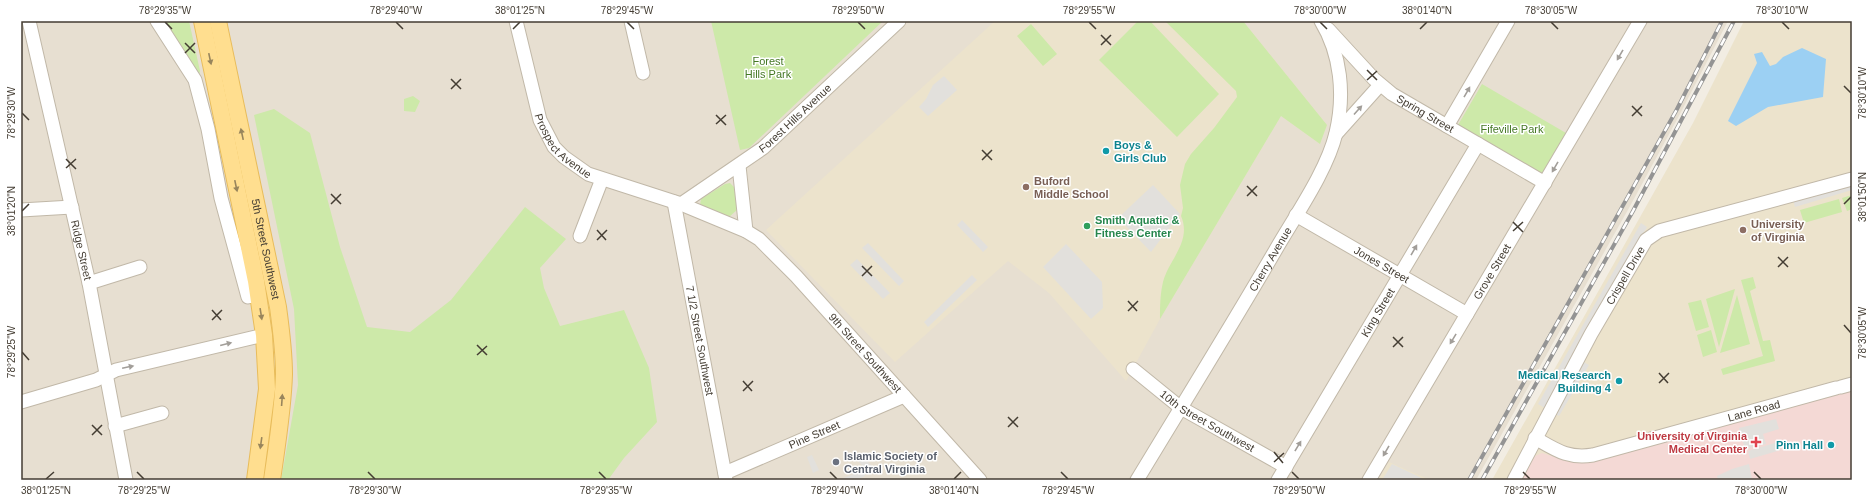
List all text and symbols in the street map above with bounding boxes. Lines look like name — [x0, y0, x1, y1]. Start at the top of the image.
text: 78°29'35"W — [139, 5, 192, 16]
text: 78°29'40"W — [370, 5, 423, 16]
text: 38°01'25"N — [495, 5, 545, 16]
text: 78°29'45"W — [601, 5, 654, 16]
text: 78°29'50"W — [832, 5, 885, 16]
text: 78°29'55"W — [1063, 5, 1116, 16]
text: 78°30'00"W — [1294, 5, 1347, 16]
text: 38°01'40"N — [1402, 5, 1452, 16]
text: 78°30'05"W — [1525, 5, 1578, 16]
text: 78°30'10"W — [1756, 5, 1809, 16]
one-way arrow — [1617, 49, 1624, 61]
one-way arrow — [207, 53, 213, 65]
park label: Forest Hills Park — [745, 55, 792, 80]
text: 78°30'10"W — [1857, 66, 1868, 119]
street label: Forest Hills Avenue — [757, 81, 834, 155]
text: 78°29'30"W — [6, 86, 17, 139]
one-way arrow — [1463, 86, 1470, 98]
street label: Spring Street — [1395, 92, 1456, 135]
one-way arrow — [1353, 105, 1363, 115]
street label: Prospect Avenue — [533, 112, 594, 180]
park label: Fifeville Park — [1481, 123, 1544, 135]
one-way arrow — [239, 128, 245, 140]
place label: Boys & Girls Club — [1114, 139, 1167, 164]
marker: Boys & Girls Club — [1101, 146, 1111, 156]
one-way arrow — [1551, 161, 1558, 173]
text: 38°01'50"N — [1857, 172, 1868, 222]
place label: Buford Middle School — [1034, 175, 1109, 200]
one-way arrow — [234, 180, 240, 193]
marker: Buford Middle School — [1021, 182, 1031, 192]
text: 38°01'20"N — [6, 186, 17, 236]
street label: 5th Street Southwest — [249, 198, 282, 300]
place label: Smith Aquatic & Fitness Center — [1095, 214, 1180, 239]
place label: University of Virginia — [1751, 218, 1805, 243]
street label: Ridge Street — [69, 219, 94, 281]
marker: Smith Aquatic & Fitness Center — [1082, 221, 1092, 231]
street label: Cherry Avenue — [1247, 225, 1294, 293]
marker: University of Virginia — [1738, 225, 1748, 235]
street label: Grove Street — [1471, 242, 1513, 302]
street label: Jones Street — [1352, 244, 1411, 285]
one-way arrow — [1411, 244, 1418, 256]
street label: Crispell Drive — [1604, 244, 1647, 307]
street label: 7 1/2 Street Southwest — [684, 285, 716, 396]
street label: King Street — [1359, 286, 1397, 339]
text: 78°30'05"W — [1857, 306, 1868, 359]
one-way arrow — [259, 308, 265, 320]
street label: 9th Street Southwest — [827, 311, 904, 395]
text: 78°29'25"W — [6, 325, 17, 378]
one-way arrow — [1449, 333, 1456, 345]
one-way arrow — [220, 341, 233, 347]
one-way arrow — [121, 364, 134, 370]
place label: Medical Research Building 4 — [1518, 369, 1612, 394]
marker: Medical Research Building 4 — [1614, 376, 1624, 386]
street label: 10th Street Southwest — [1158, 388, 1257, 454]
one-way arrow — [278, 394, 285, 406]
street label: Lane Road — [1726, 398, 1782, 424]
street label: Pine Street — [787, 418, 842, 451]
place label: University of Virginia Medical Center — [1637, 430, 1748, 455]
marker: University of Virginia Medical Center — [1750, 436, 1762, 448]
one-way arrow — [258, 437, 264, 449]
place label: Pinn Hall — [1776, 439, 1823, 451]
one-way arrow — [1294, 440, 1301, 452]
marker: Pinn Hall — [1826, 440, 1836, 450]
one-way arrow — [1383, 445, 1390, 456]
place label: Islamic Society of Central Virginia — [844, 450, 937, 475]
marker: Islamic Society of Central Virginia — [831, 457, 841, 467]
text: 38°01'25"N — [21, 485, 71, 496]
text: 78°29'25"W — [118, 485, 171, 496]
text: 78°29'30"W — [349, 485, 402, 496]
text: 78°29'35"W — [580, 485, 633, 496]
text: 78°29'40"W — [811, 485, 864, 496]
text: 38°01'40"N — [929, 485, 979, 496]
text: 78°29'45"W — [1042, 485, 1095, 496]
text: 78°29'50"W — [1273, 485, 1326, 496]
text: 78°29'55"W — [1504, 485, 1557, 496]
text: 78°30'00"W — [1735, 485, 1788, 496]

